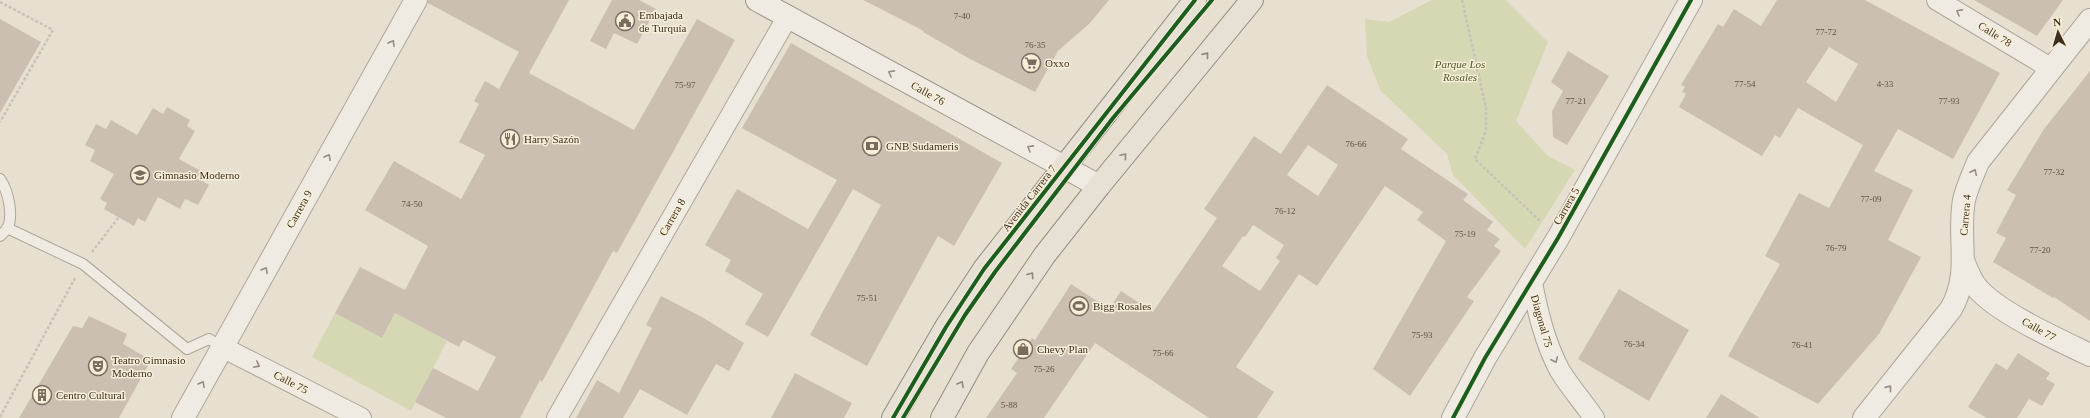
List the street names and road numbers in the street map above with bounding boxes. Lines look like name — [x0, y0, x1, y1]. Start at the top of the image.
street label: Calle 78 — [1976, 19, 2014, 49]
street label: Calle 76 — [909, 79, 948, 107]
street label: Avenida Carrera 7 — [1000, 162, 1059, 233]
street label: Carrera 5 — [1550, 185, 1582, 227]
street label: Carrera 9 — [284, 188, 314, 230]
street label: Carrera 4 — [1957, 193, 1973, 236]
street label: Carrera 8 — [656, 196, 688, 238]
street label: Diagonal 75 — [1529, 293, 1555, 349]
street label: Calle 77 — [2020, 315, 2059, 343]
street label: Calle 75 — [272, 368, 311, 396]

